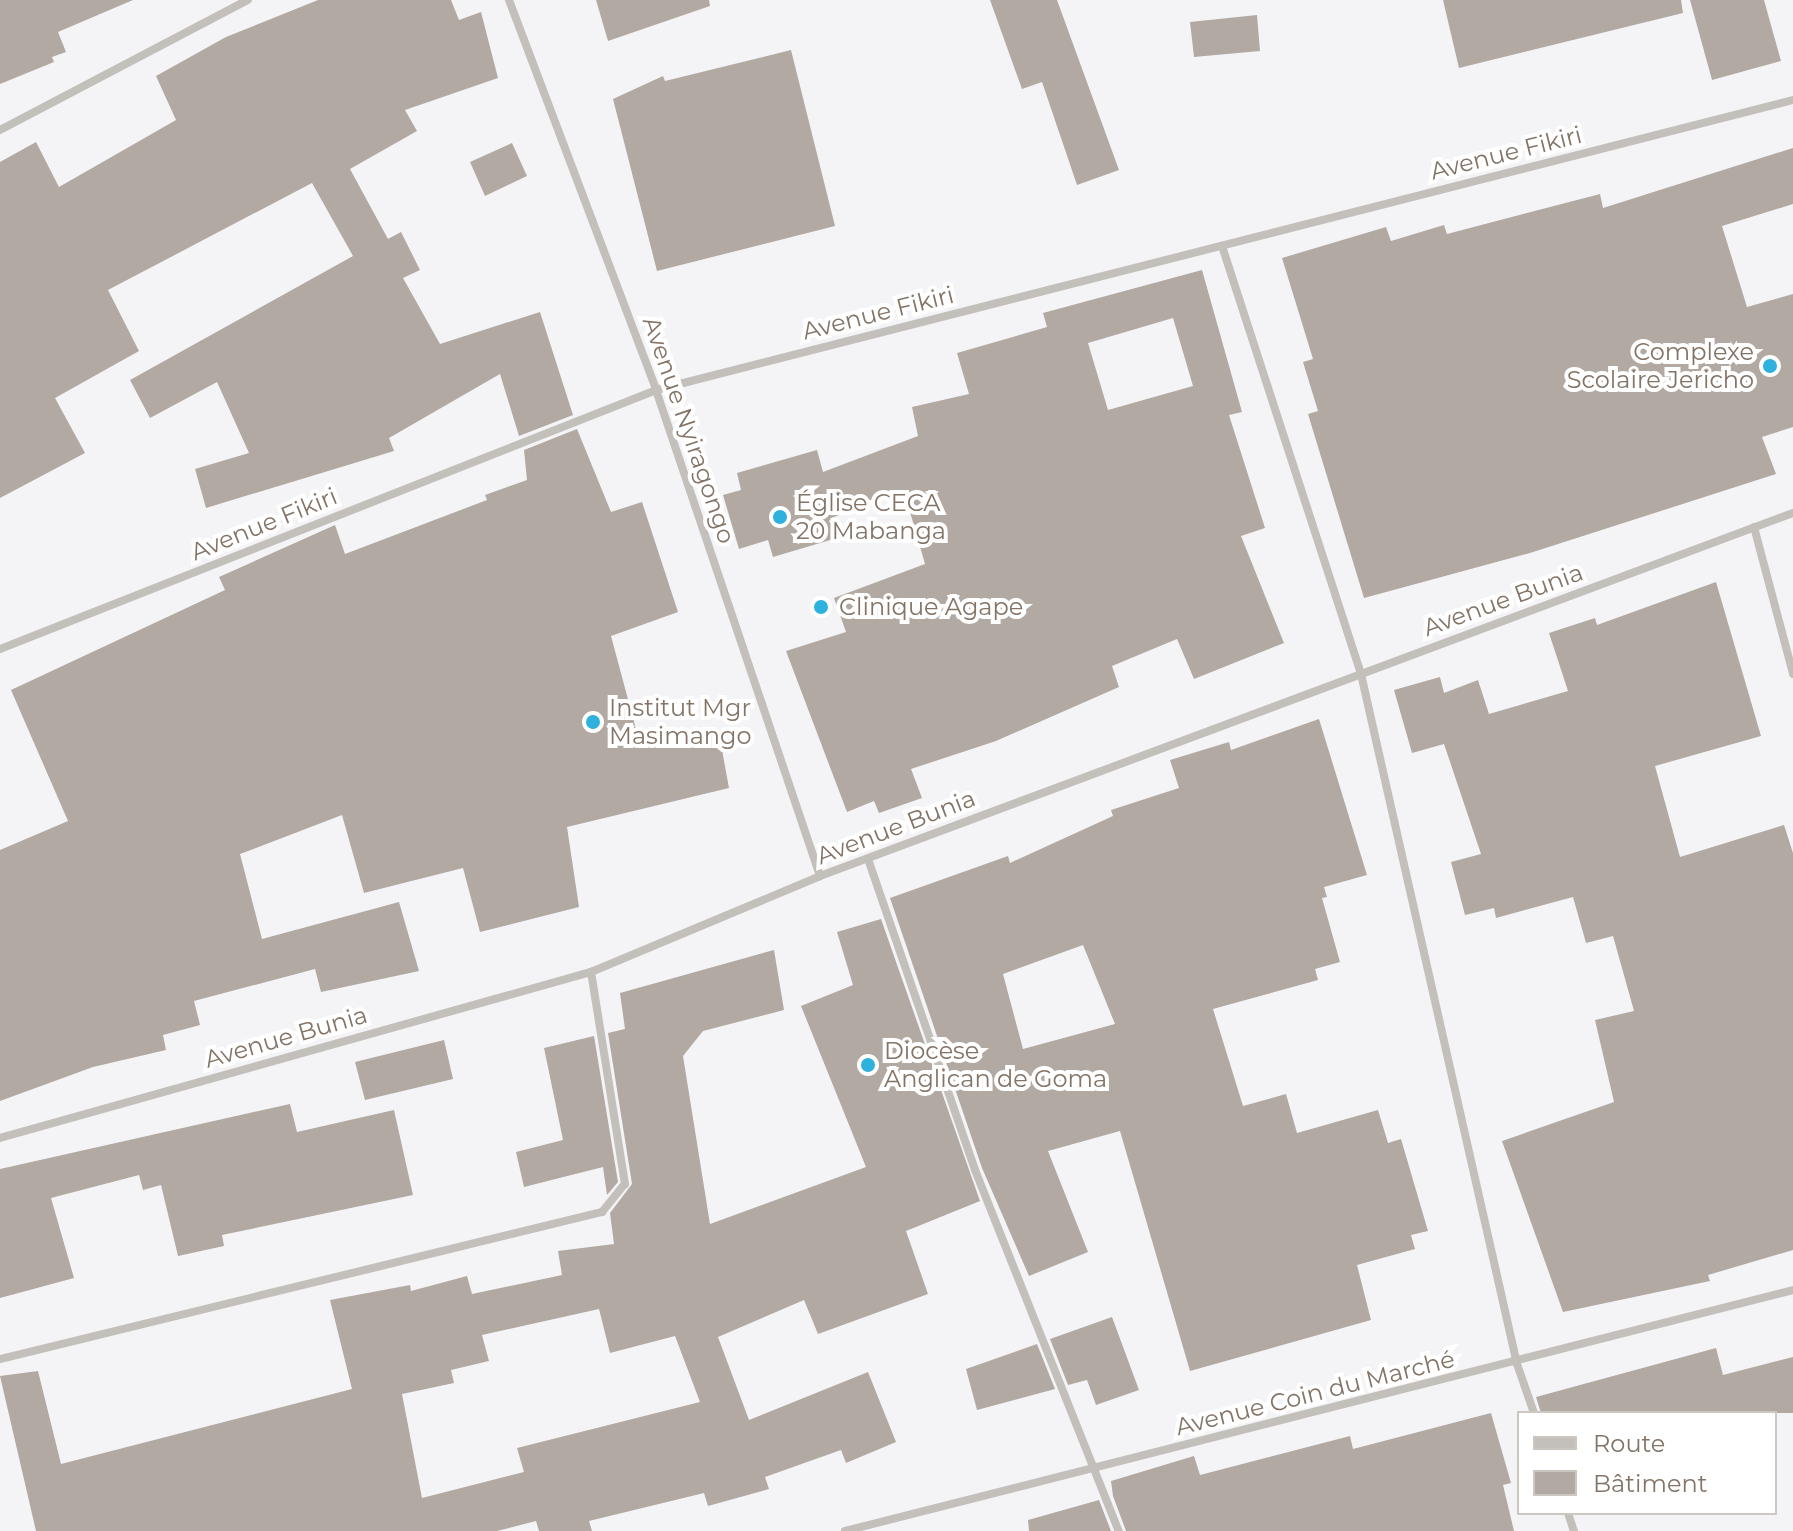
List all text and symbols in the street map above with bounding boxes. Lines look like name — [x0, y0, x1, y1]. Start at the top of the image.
street label: Avenue Fikiri — [1427, 120, 1585, 186]
street label: Avenue Fikiri — [799, 280, 957, 346]
street label: Avenue Nyiragongo — [637, 313, 741, 547]
place label: Complexe Scolaire Jericho — [1567, 338, 1754, 394]
marker: Complexe Scolaire Jericho — [1761, 357, 1779, 375]
street label: Avenue Fikiri — [187, 482, 341, 566]
place label: Église CECA 20 Mabanga — [796, 489, 946, 545]
marker: Église CECA 20 Mabanga — [771, 508, 789, 526]
street label: Avenue Bunia — [1419, 558, 1587, 642]
place label: Clinique Agape — [839, 593, 1023, 621]
marker: Clinique Agape — [810, 596, 832, 618]
place label: Institut Mgr Masimango — [609, 694, 752, 750]
marker: Institut Mgr Masimango — [584, 713, 602, 731]
street label: Avenue Bunia — [812, 783, 980, 871]
street label: Avenue Bunia — [201, 1000, 371, 1074]
place label: Diocèse Anglican de Goma — [884, 1037, 1107, 1093]
marker: Diocèse Anglican de Goma — [859, 1056, 877, 1074]
street label: Avenue Coin du Marché — [1173, 1344, 1457, 1442]
legend — [1517, 1411, 1777, 1515]
text: Route — [1593, 1429, 1665, 1458]
text: Bâtiment — [1593, 1469, 1707, 1498]

